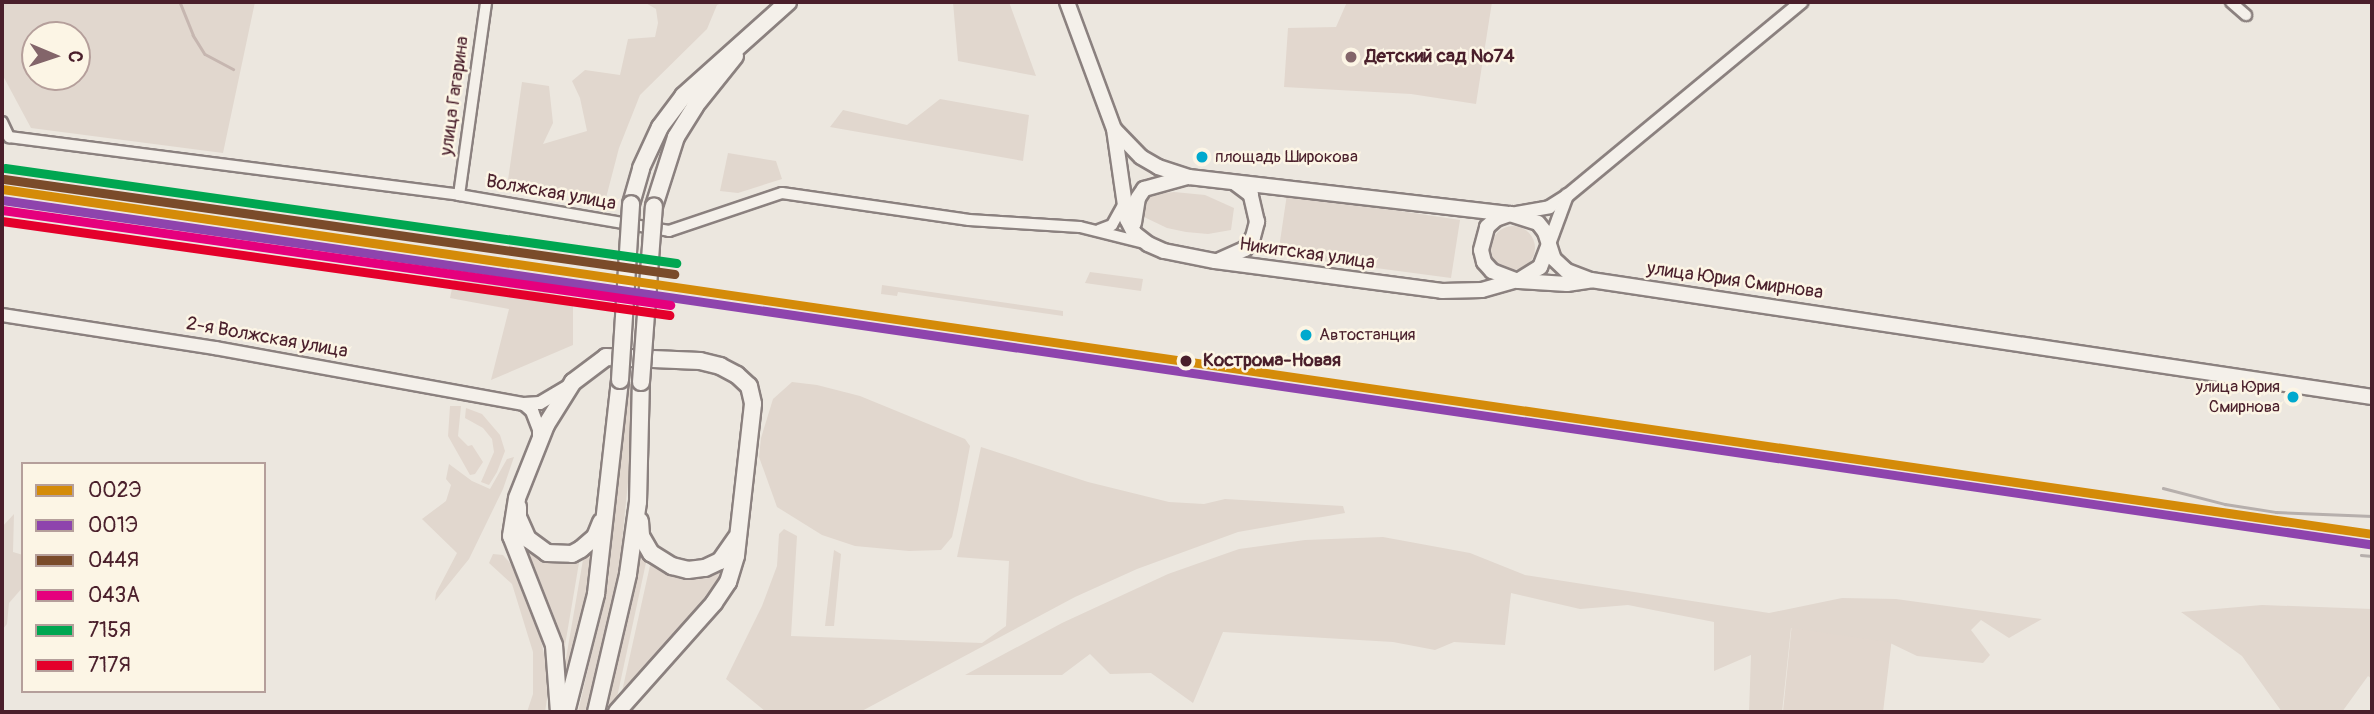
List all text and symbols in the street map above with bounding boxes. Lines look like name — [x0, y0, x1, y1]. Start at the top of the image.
north arrow — [21, 21, 91, 91]
street label: улица Гагарина — [435, 35, 475, 157]
place label: Детский сад №74 — [1365, 46, 1515, 68]
marker: Детский сад №74 — [1343, 49, 1359, 65]
text: С — [63, 50, 87, 63]
place label: площадь Широкова — [1215, 147, 1358, 167]
marker: площадь Широкова — [1195, 150, 1209, 164]
street label: Волжская улица — [484, 170, 618, 216]
street label: Никитская улица — [1238, 233, 1376, 275]
street label: улица Юрия Смирнова — [1645, 257, 1825, 305]
street label: 2-я Волжская улица — [184, 313, 350, 363]
place label: Автостанция — [1319, 325, 1415, 345]
marker: Автостанция — [1299, 328, 1313, 342]
marker: Кострома-Новая — [1175, 350, 1197, 372]
place label: Кострома-Новая — [1203, 350, 1341, 372]
place label: улица Юрия Смирнова — [2196, 377, 2280, 417]
marker: улица Юрия Смирнова — [2286, 390, 2300, 404]
legend — [21, 462, 266, 693]
text: 002Э — [88, 477, 141, 504]
text: 001Э — [88, 512, 138, 539]
text: 044Я — [88, 547, 139, 574]
text: 043А — [88, 582, 140, 609]
text: 715Я — [88, 617, 131, 644]
text: 717Я — [88, 652, 131, 679]

